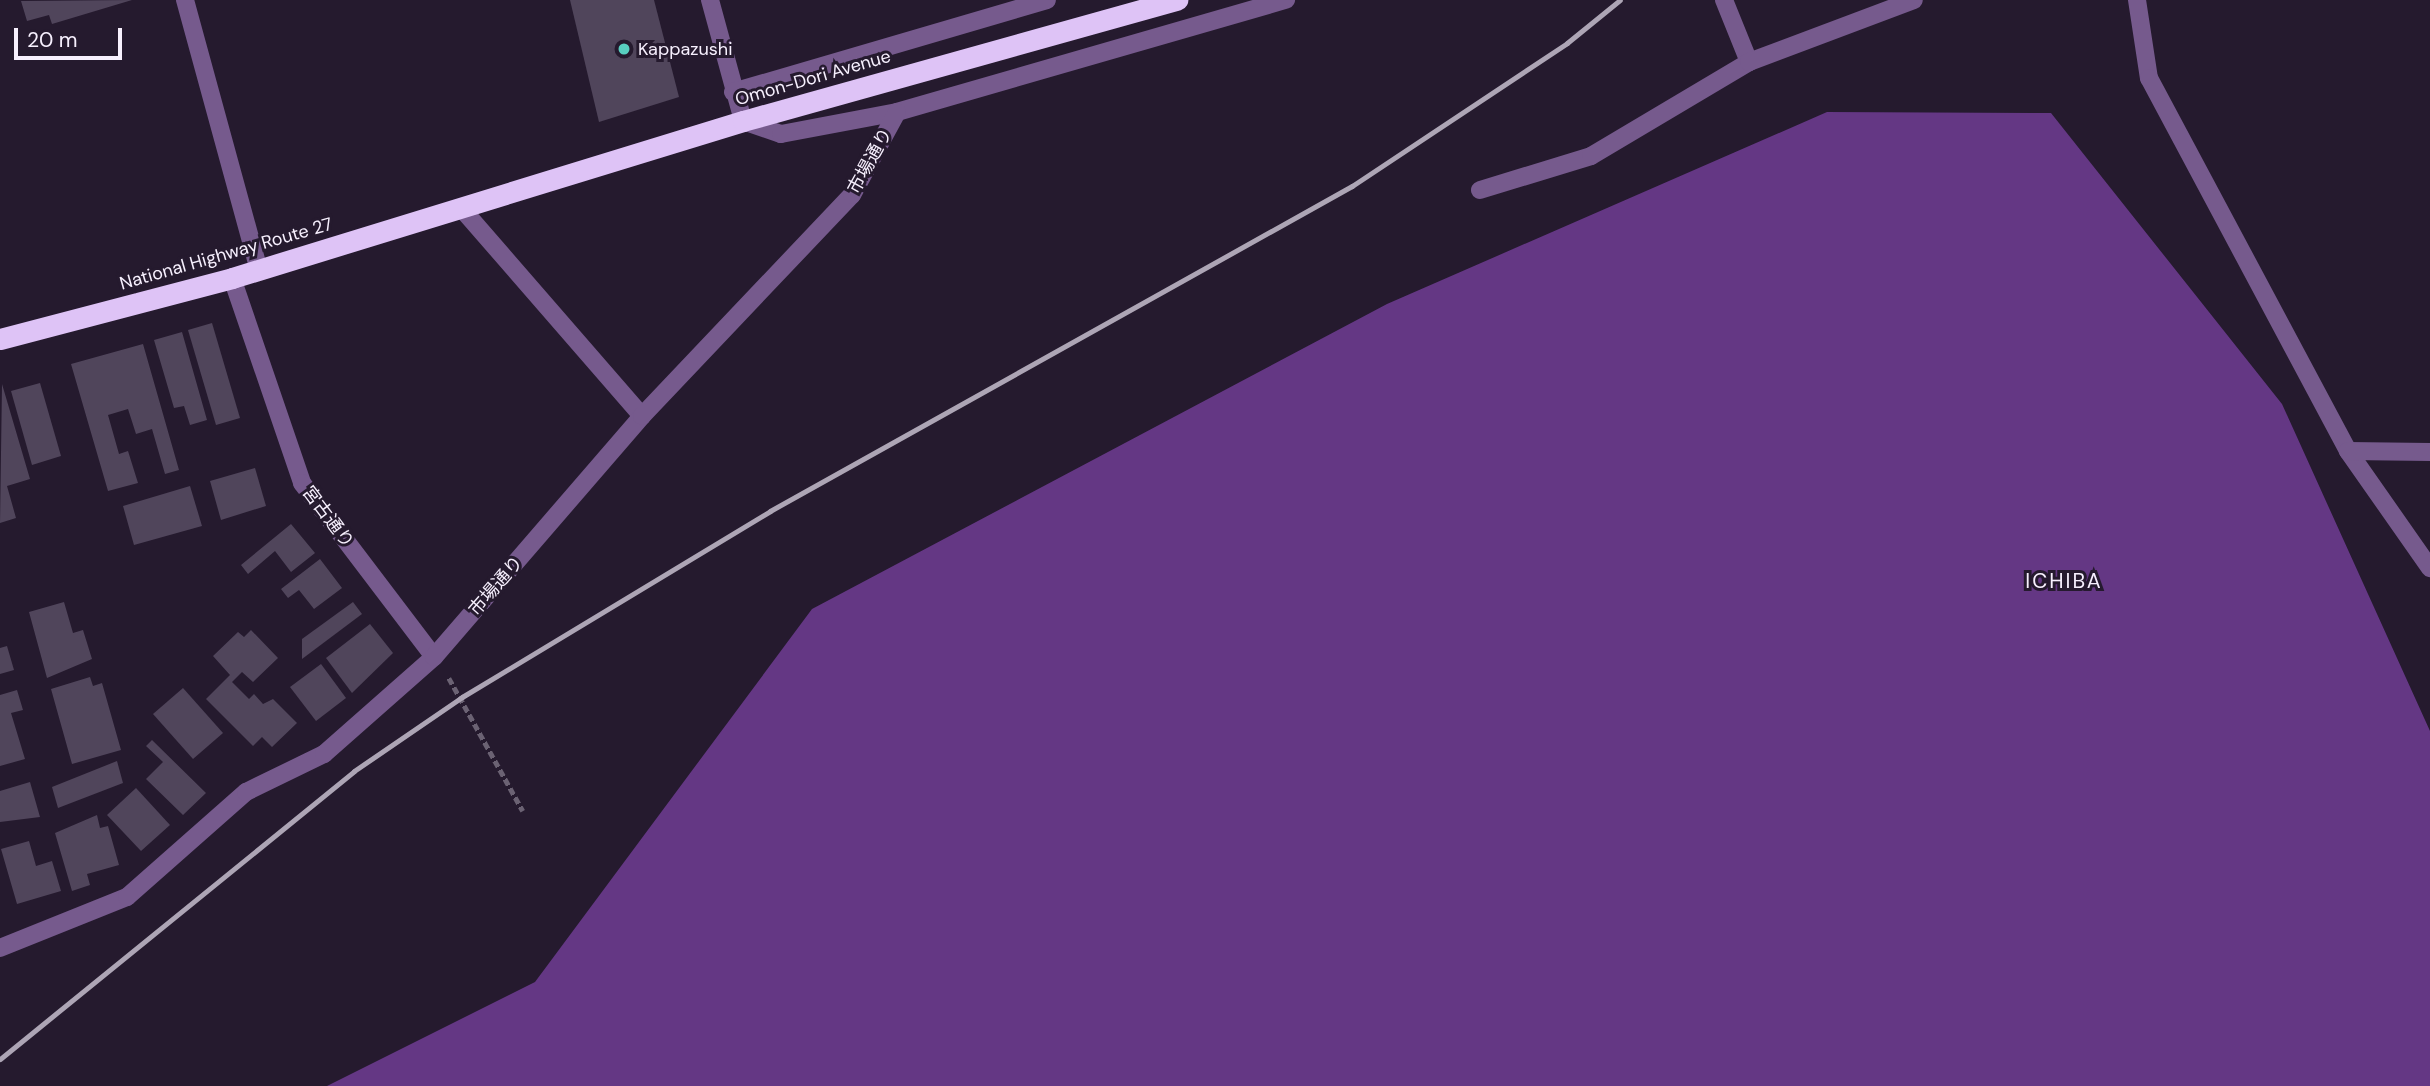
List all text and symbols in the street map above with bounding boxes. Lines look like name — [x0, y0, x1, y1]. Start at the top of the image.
scale bar — [18, 14, 126, 58]
text: 20 m — [27, 26, 78, 54]
place label: Kappazushi — [638, 38, 732, 60]
marker: Kappazushi — [616, 41, 632, 57]
street label: Omon-Dori Avenue — [733, 45, 893, 111]
street label: 市場通り — [843, 124, 897, 198]
street label: National Highway Route 27 — [117, 213, 335, 295]
street label: 宮古通り — [298, 482, 358, 552]
street label: 市場通り — [464, 552, 528, 620]
district label: ICHIBA — [2026, 568, 2102, 594]

